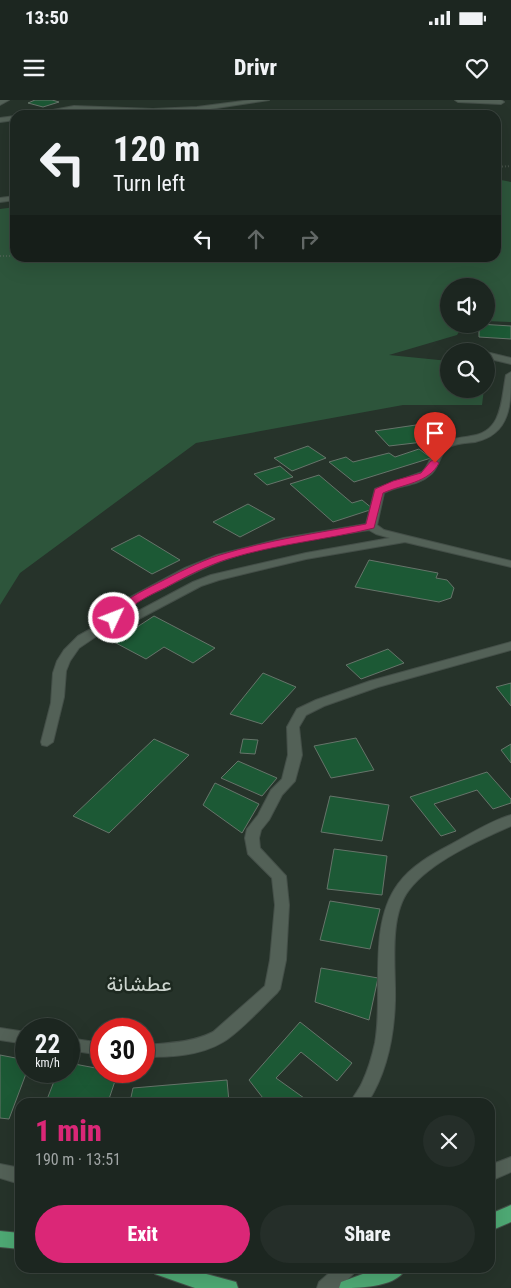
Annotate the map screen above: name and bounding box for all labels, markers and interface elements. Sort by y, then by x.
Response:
text: 13:50 [25,6,69,29]
icon: menu [20,54,48,82]
icon: heart [463,54,491,82]
text: Drivr [234,55,277,80]
text: 120 m [113,129,200,170]
icon: left [30,130,95,195]
text: Turn left [113,171,185,196]
icon: left [189,225,217,253]
icon: ahead [242,225,270,253]
icon: right [295,225,323,253]
map controls [440,278,495,398]
button: sound [440,278,495,333]
button: search [440,343,495,398]
pin [414,412,456,463]
icon: arrive [421,419,449,447]
position arrow [87,591,139,643]
district label: عطشانة [106,972,172,996]
speed limit sign: 30 [90,1018,155,1083]
text: 22 [35,1030,60,1059]
text: km/h [35,1056,60,1070]
text: 1 min [35,1113,102,1148]
button: close [423,1115,475,1167]
text: 190 m · 13:51 [35,1150,121,1169]
button: Exit [35,1205,250,1263]
button: Share [260,1205,475,1263]

